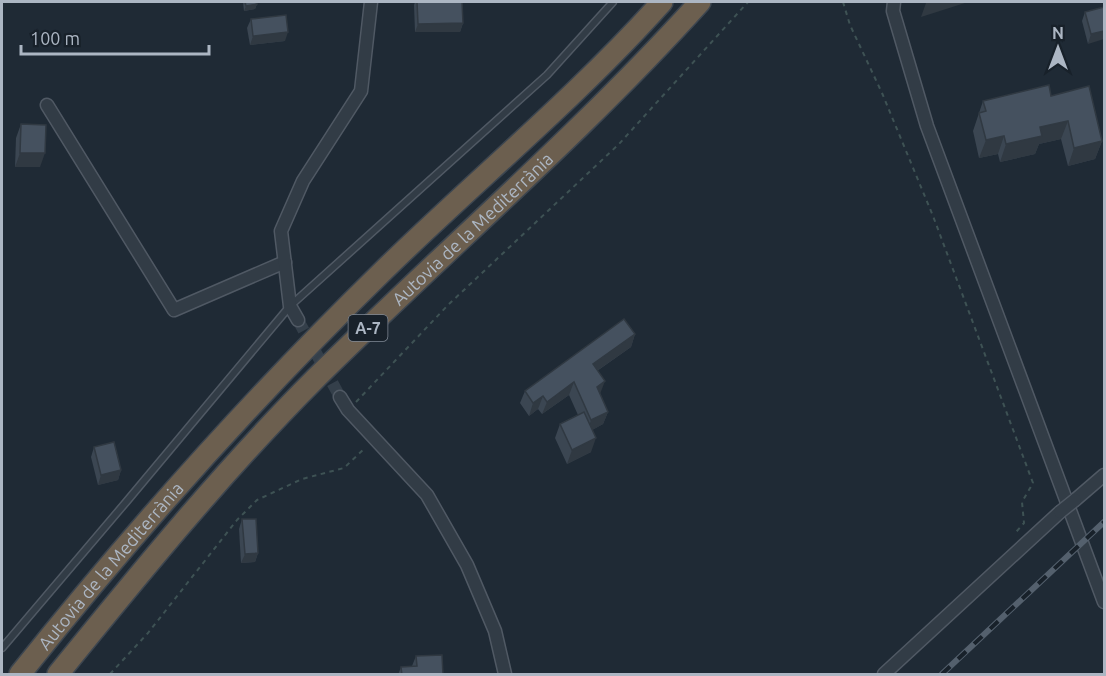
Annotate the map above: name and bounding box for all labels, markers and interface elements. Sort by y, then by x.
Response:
scale bar [21,18,208,56]
north arrow [1028,18,1088,78]
text: N [1052,24,1064,42]
text: 100 m [30,28,80,48]
street label: Autovia de la Mediterrània [388,148,557,309]
road number: A-7 [348,315,388,341]
street label: Autovia de la Mediterrània [34,478,187,653]

